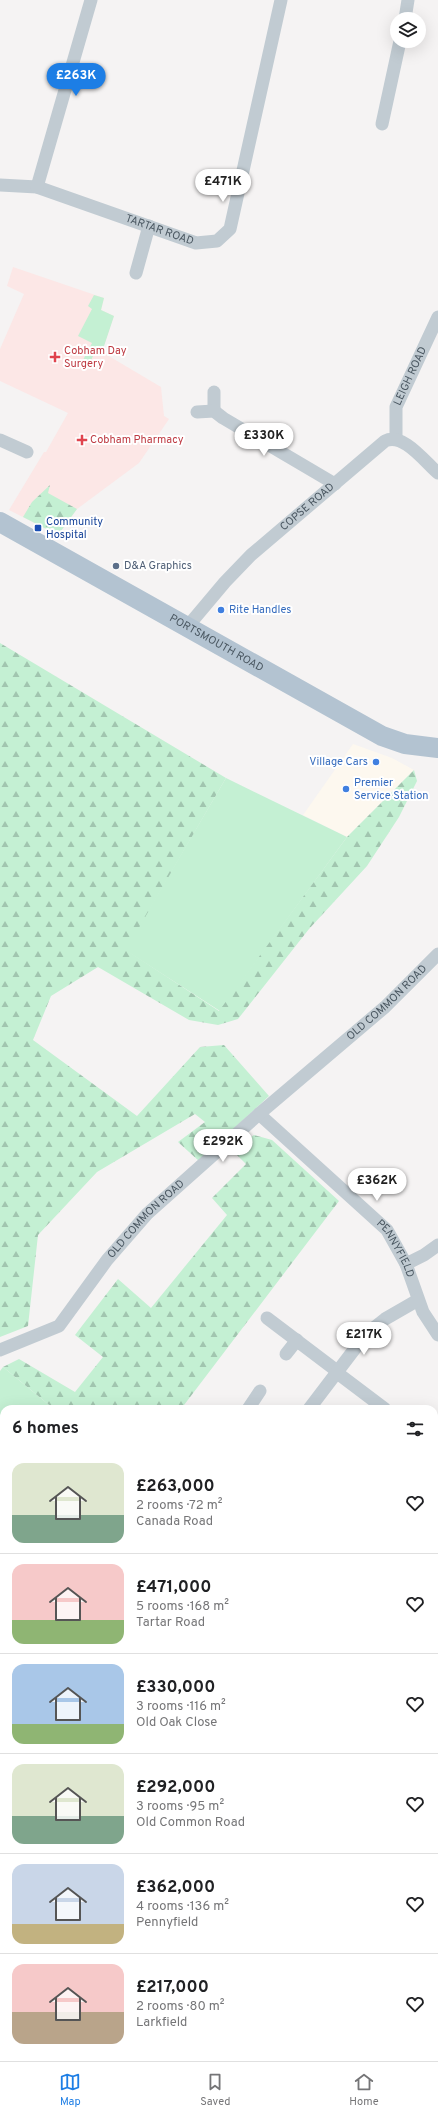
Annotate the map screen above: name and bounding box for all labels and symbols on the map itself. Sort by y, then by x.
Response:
pin: £263K [48,63,104,97]
pin: £471K [195,169,251,203]
street label: TARTAR ROAD [124,212,196,249]
place label: Cobham Day Surgery [64,344,127,371]
street label: LEIGH ROAD [391,345,430,408]
marker: Cobham Day Surgery [49,351,61,363]
pin: £330K [236,423,292,457]
place label: Cobham Pharmacy [90,433,184,447]
marker: Cobham Pharmacy [77,435,87,445]
street label: COPSE ROAD [277,480,337,534]
place label: Community Hospital [46,515,103,542]
marker: Community Hospital [33,523,43,533]
place label: D&A Graphics [124,559,192,573]
marker: D&A Graphics [111,561,121,571]
place label: Rite Handles [229,603,291,617]
marker: Rite Handles [216,605,226,615]
street label: PORTSMOUTH ROAD [167,611,266,675]
place label: Village Cars [309,755,368,769]
marker: Village Cars [371,757,381,767]
place label: Premier Service Station [354,776,428,803]
marker: Premier Service Station [341,784,351,794]
street label: OLD COMMON ROAD [344,962,430,1043]
pin: £292K [195,1129,251,1163]
pin: £362K [349,1168,405,1202]
street label: OLD COMMON ROAD [105,1177,188,1261]
street label: PENNYFIELD [373,1217,417,1279]
pin: £217K [336,1322,392,1356]

